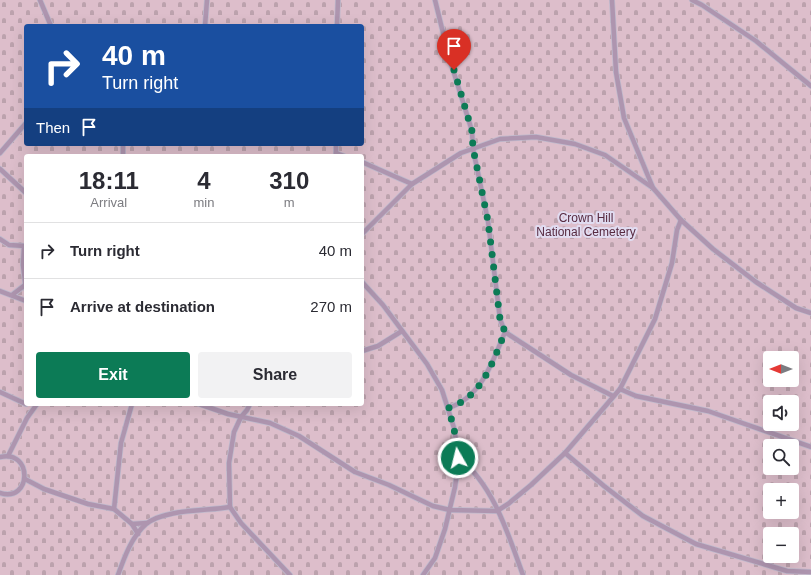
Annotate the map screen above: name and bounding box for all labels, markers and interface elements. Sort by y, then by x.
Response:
pin [437,29,471,70]
icon: arrive [443,35,465,57]
icon: right [36,40,88,92]
text: 40 m [102,40,166,71]
text: Turn right [102,73,178,93]
icon: arrive [78,116,100,138]
text: Then [36,119,70,136]
text: 18:11 [79,167,139,194]
text: 4 [197,167,211,194]
text: 310 [269,167,309,194]
text: Arrival [90,195,127,210]
text: min [194,195,214,210]
text: m [284,195,295,210]
park label: Crown Hill National Cemetery [536,211,636,239]
icon: right [36,240,58,262]
text: Turn right [70,242,140,259]
text: 40 m [319,242,352,259]
icon: arrive [36,296,58,318]
text: Arrive at destination [70,298,215,315]
text: 270 m [310,298,352,315]
north arrow [763,351,799,387]
map controls [763,351,799,563]
button: Exit [36,352,190,398]
button: Share [198,352,352,398]
button: sound [763,395,799,431]
position arrow [437,437,479,479]
button: search [763,439,799,475]
button: + [763,483,799,519]
button: − [763,527,799,563]

